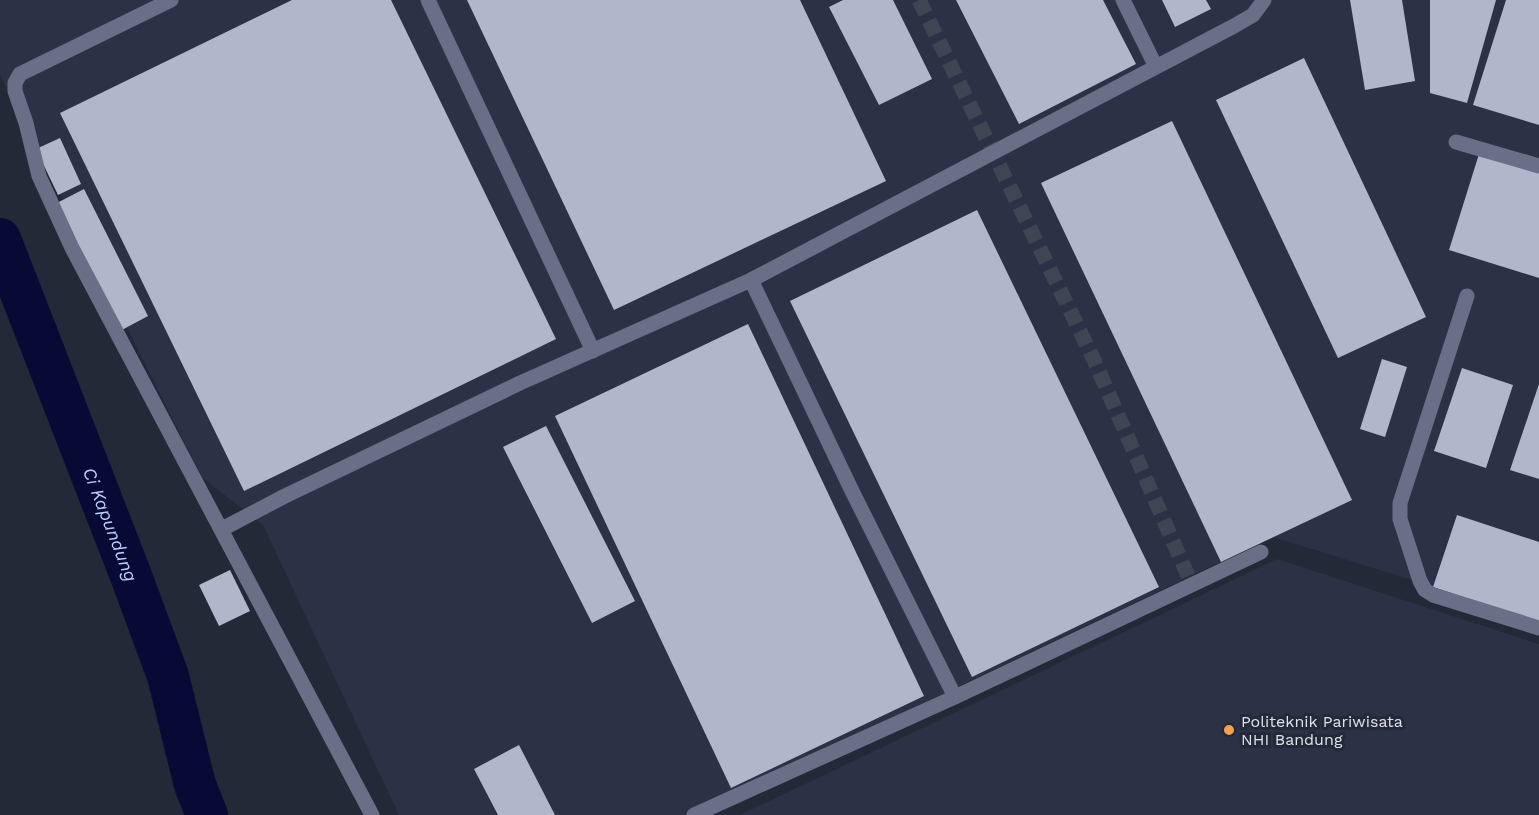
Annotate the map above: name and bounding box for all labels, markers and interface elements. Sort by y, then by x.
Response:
water label: Ci Kapundung [79,464,143,584]
place label: Politeknik Pariwisata NHI Bandung [1241,712,1403,749]
marker: Politeknik Pariwisata NHI Bandung [1222,723,1236,737]

